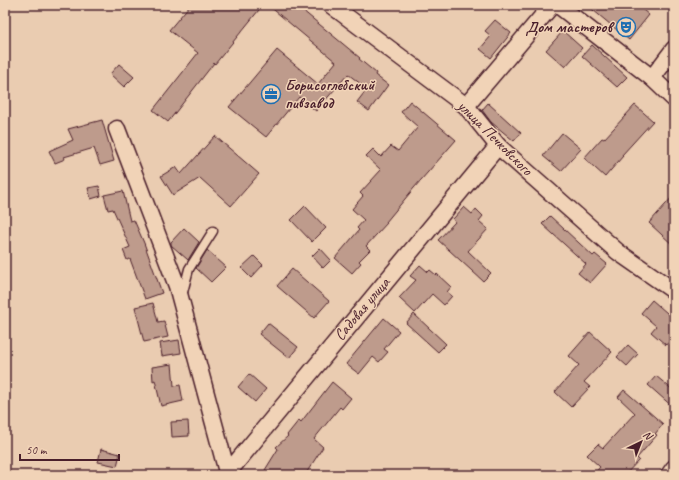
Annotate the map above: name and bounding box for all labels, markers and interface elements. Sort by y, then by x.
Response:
theatre icon: Дом мастеров [615,16,637,38]
place label: Дом мастеров [525,17,615,37]
place label: Борисоглебский пивзавод [285,75,375,113]
office icon: Борисоглебский пивзавод [260,83,282,105]
street label: улица Печковского [452,95,538,181]
street label: Садовая улица [330,272,395,345]
north arrow [621,422,661,462]
text: N [641,427,657,444]
scale bar [20,436,119,462]
text: 50 m [26,442,48,458]

